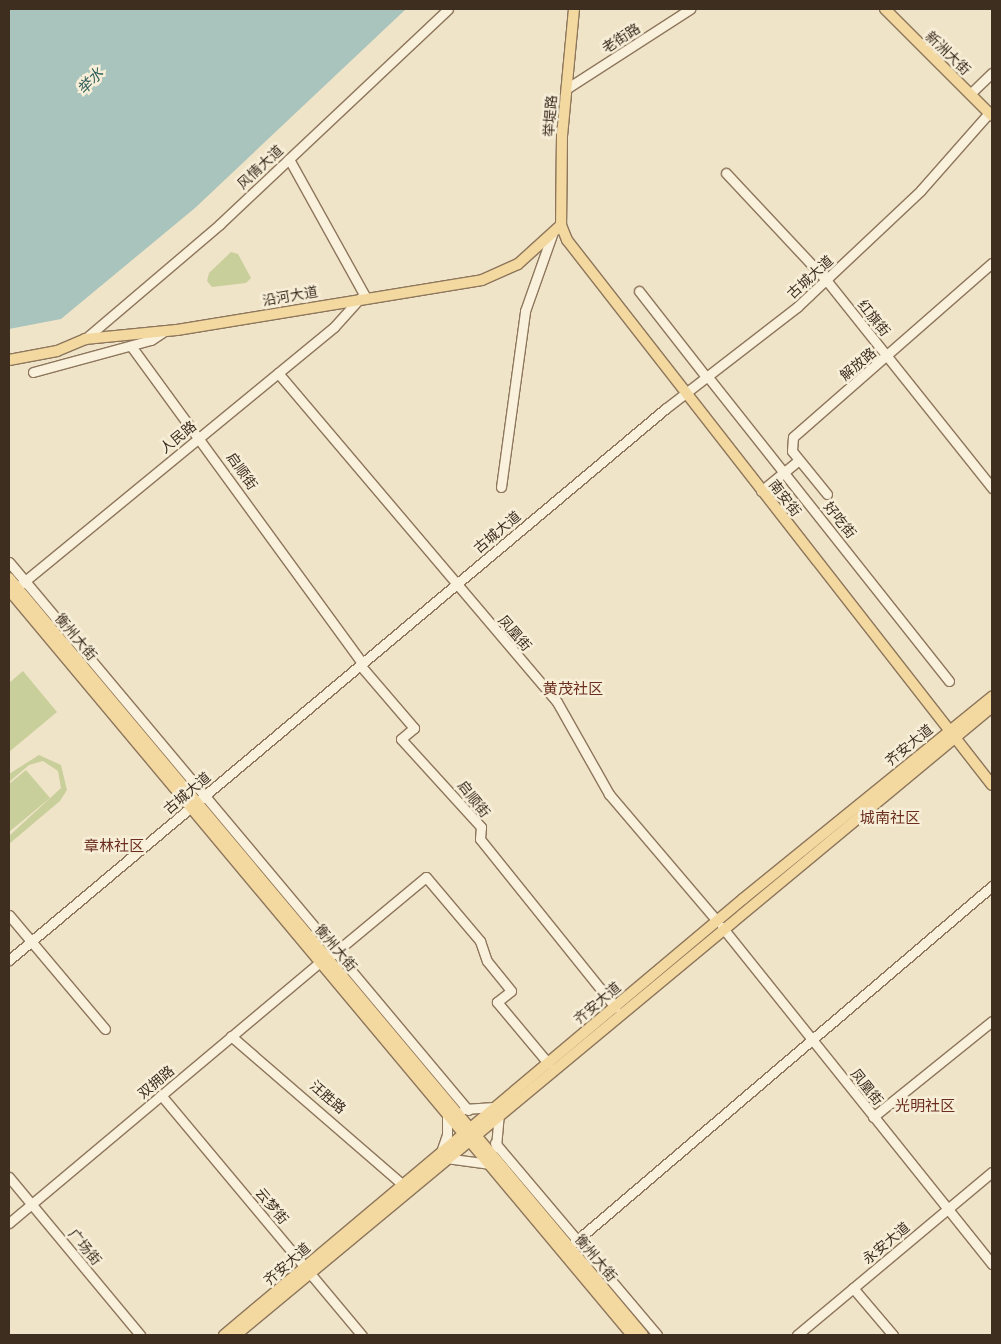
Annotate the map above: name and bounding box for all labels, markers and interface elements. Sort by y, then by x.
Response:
street label: 老街路 [599,20,643,56]
street label: 新洲大街 [922,28,974,78]
water label: 举水 [73,64,107,98]
street label: 举堤路 [540,94,560,138]
street label: 风情大道 [234,142,286,192]
street label: 古城大道 [784,252,836,302]
street label: 沿河大道 [261,283,319,309]
street label: 红旗街 [854,296,894,340]
street label: 解放路 [837,344,879,384]
street label: 人民路 [156,417,200,457]
street label: 启顺街 [223,449,261,493]
street label: 南安街 [765,476,805,520]
street label: 好吃街 [820,498,860,542]
street label: 古城大道 [470,508,524,556]
street label: 衡州大街 [52,610,100,664]
street label: 凤凰街 [495,612,535,654]
district label: 黄茂社区 [543,680,603,698]
street label: 齐安大道 [882,721,936,769]
street label: 古城大道 [160,769,214,817]
street label: 启顺街 [454,777,494,821]
district label: 城南社区 [860,809,920,827]
district label: 章林社区 [84,837,144,855]
street label: 衡州大街 [312,921,360,975]
street label: 齐安大道 [570,979,624,1027]
street label: 双拥路 [135,1062,177,1102]
street label: 凤凰街 [847,1065,887,1109]
street label: 汪胜路 [307,1077,349,1117]
district label: 光明社区 [895,1097,955,1115]
street label: 云梦街 [252,1185,292,1227]
street label: 永安大道 [859,1219,913,1267]
street label: 广场街 [65,1226,105,1268]
street label: 衡州大街 [572,1231,620,1285]
street label: 齐安大道 [260,1239,314,1289]

